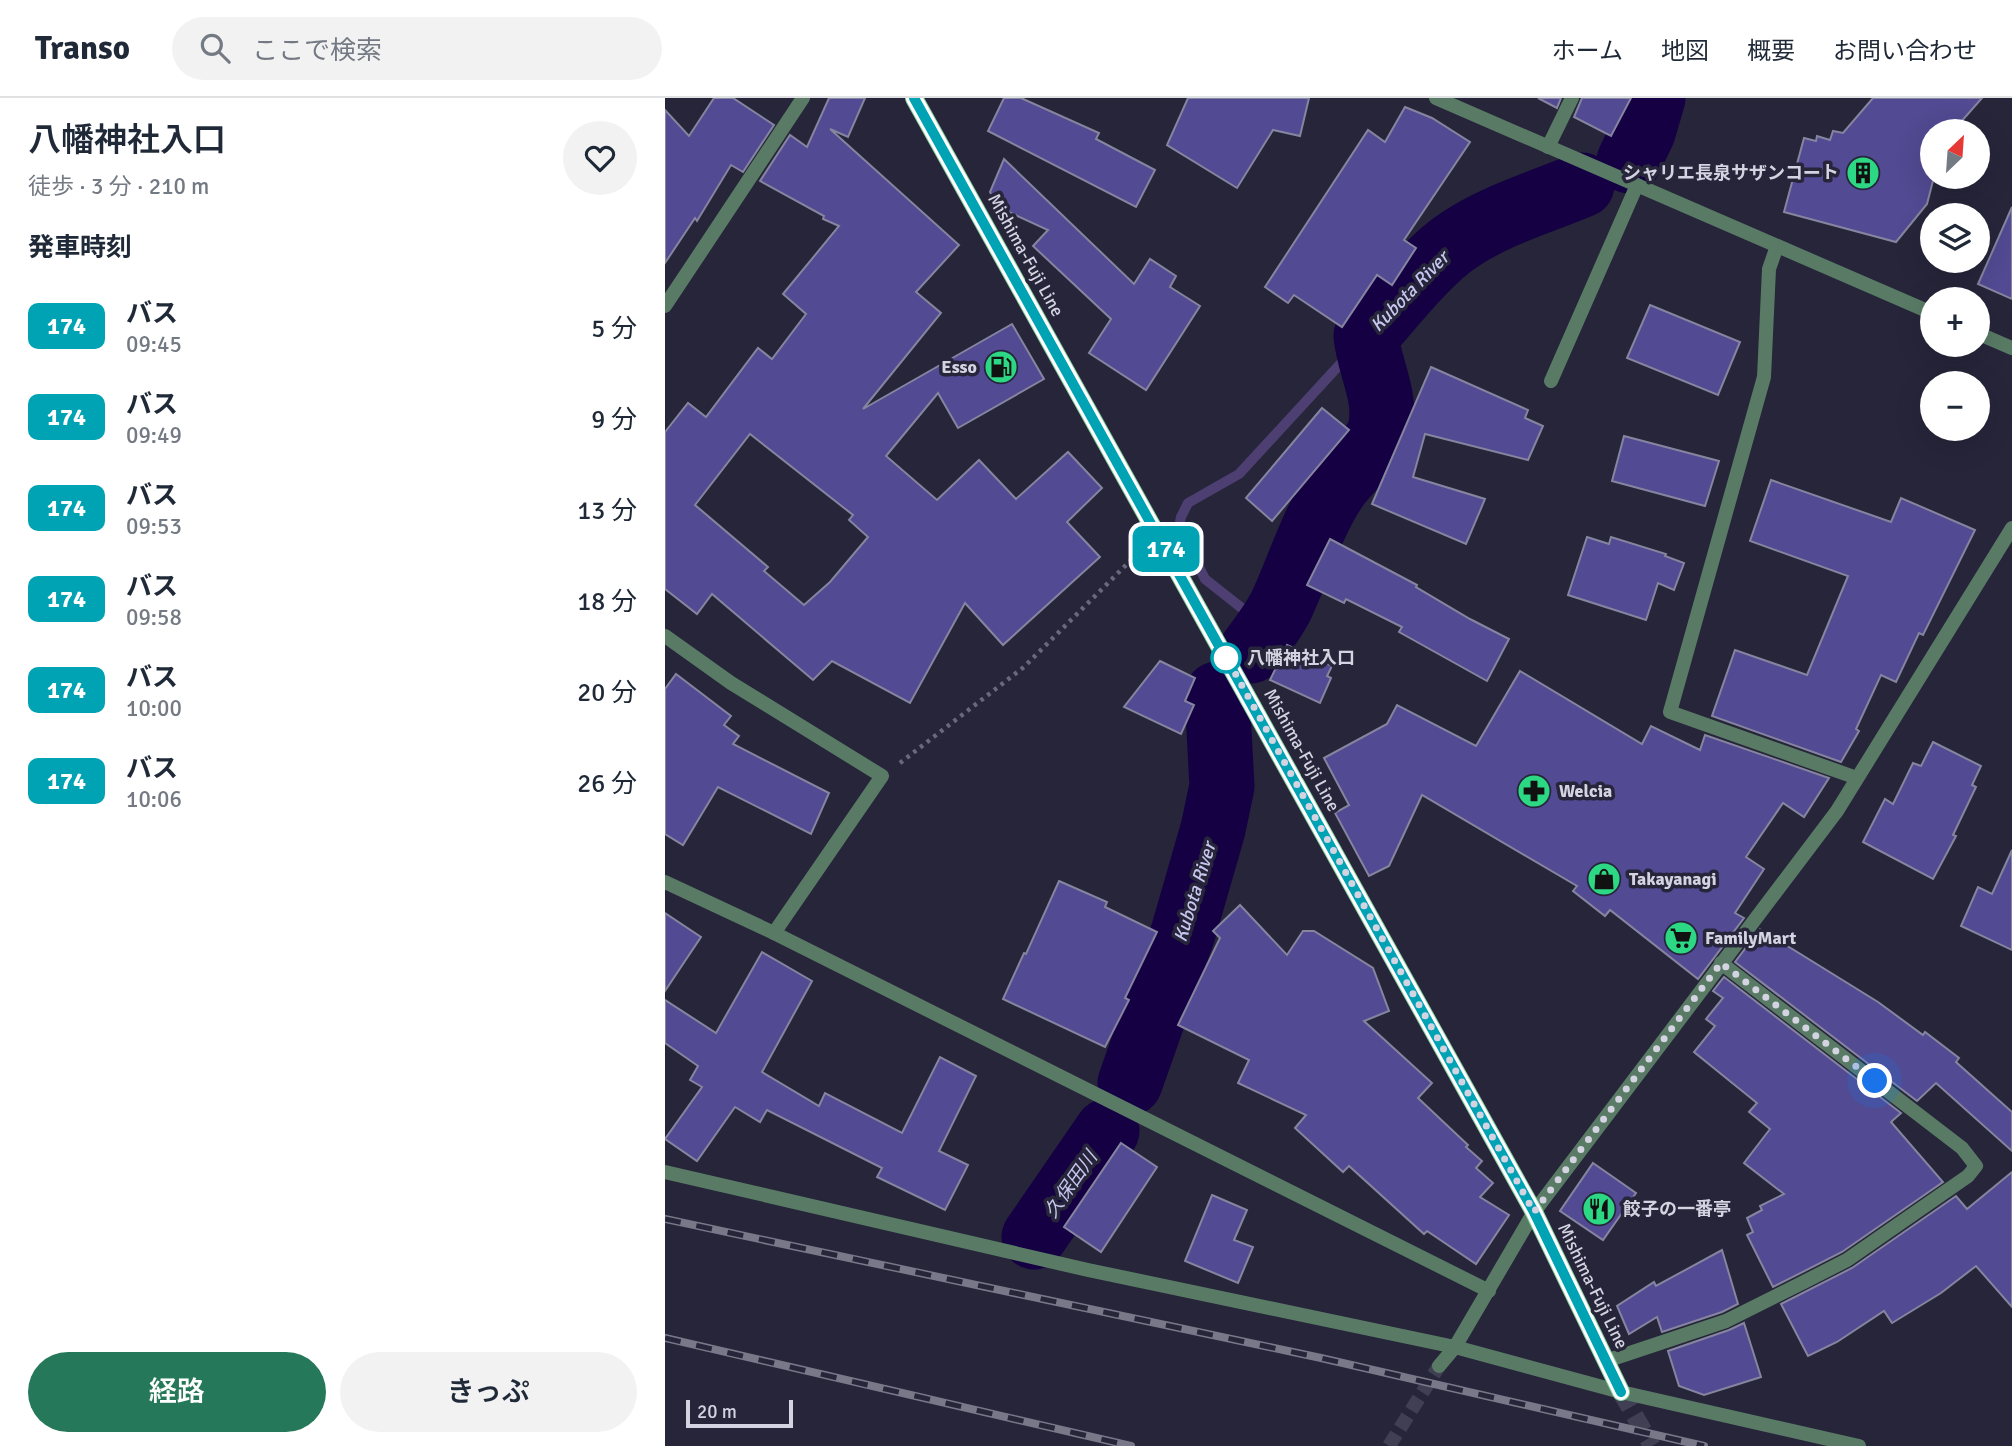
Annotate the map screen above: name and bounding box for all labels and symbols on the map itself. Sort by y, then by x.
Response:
north arrow [1920,119,1990,189]
building icon: シャリエ長泉サザンコート [1844,154,1882,192]
place label: シャリエ長泉サザンコート [1623,162,1839,184]
street label: Mishima-Fuji Line [983,190,1069,320]
water label: Kubota River [1365,244,1456,337]
fuel station icon: Esso [982,348,1020,386]
place label: Esso [941,356,977,378]
line badge: 174 [1126,526,1206,572]
marker: 八幡神社入口 [1211,643,1241,673]
place label: 八幡神社入口 [1247,647,1355,669]
street label: Mishima-Fuji Line [1259,685,1345,815]
pharmacy icon: Welcia [1515,772,1553,810]
place label: Welcia [1559,780,1612,802]
water label: Kubota River [1168,837,1222,945]
shop icon: Takayanagi [1585,860,1623,898]
place label: Takayanagi [1629,868,1717,890]
supermarket icon: FamilyMart [1662,919,1700,957]
place label: FamilyMart [1705,927,1797,949]
your location [1857,1063,1892,1098]
water label: 久保田川 [1039,1145,1104,1223]
restaurant icon: 餃子の一番亭 [1580,1190,1618,1228]
place label: 餃子の一番亭 [1622,1198,1731,1220]
street label: Mishima-Fuji Line [1553,1220,1633,1352]
scale bar [686,1397,793,1429]

